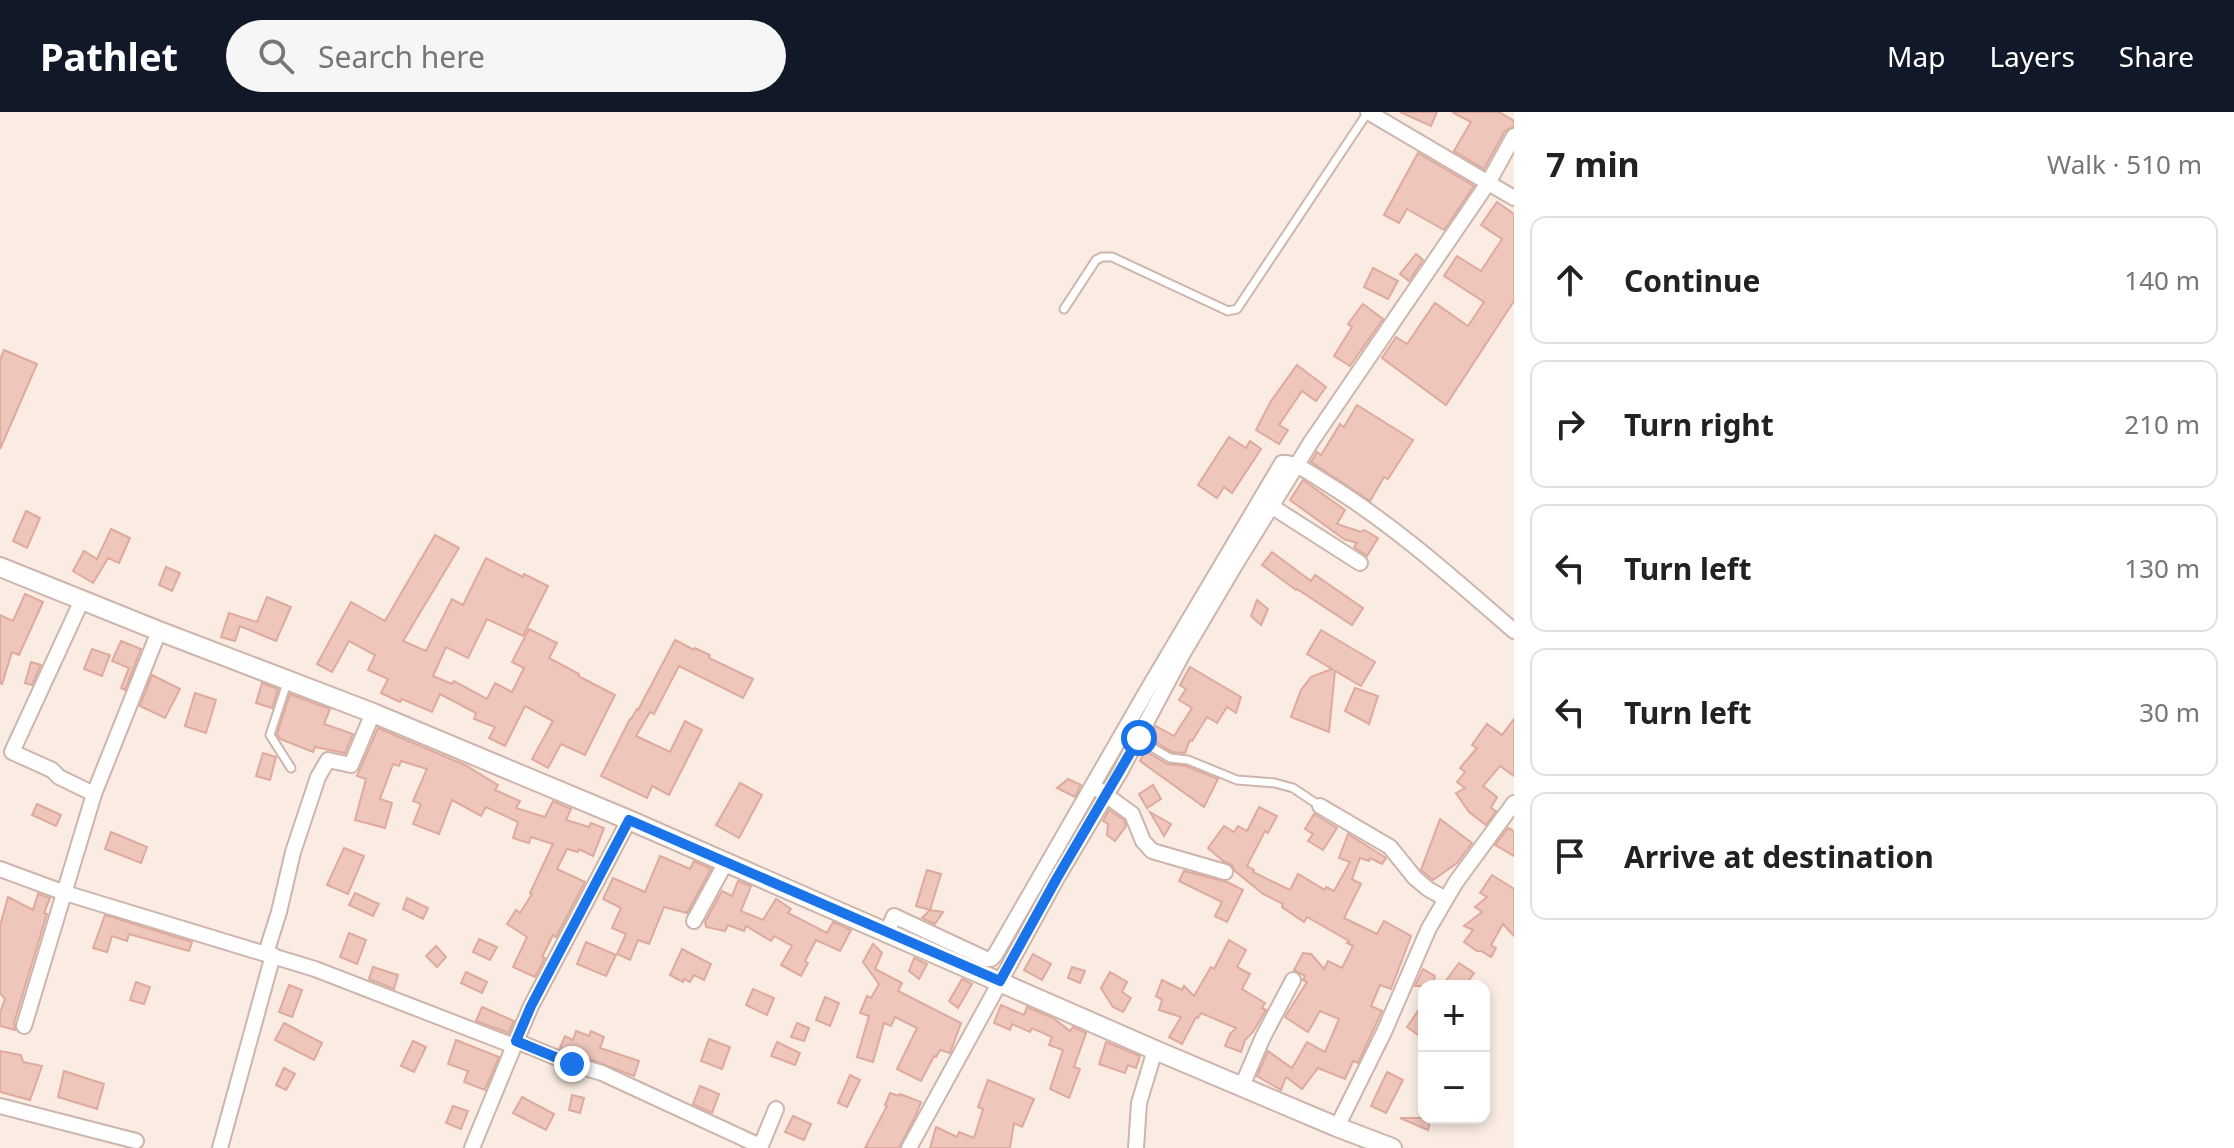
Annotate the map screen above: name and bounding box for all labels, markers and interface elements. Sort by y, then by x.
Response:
search box [226,20,786,92]
text: Pathlet [40,30,178,82]
icon: search [254,34,298,78]
text: Search here [318,36,485,77]
text: Map [1887,37,1945,75]
text: Layers [1989,37,2075,75]
text: Share [2119,37,2194,75]
text: 7 min [1546,141,1640,187]
text: Walk · 510 m [2047,146,2202,182]
icon: ahead [1548,258,1592,302]
text: Continue [1624,260,1760,301]
text: 140 m [2124,262,2200,298]
icon: right [1548,402,1592,446]
text: Turn right [1624,404,1774,445]
text: 210 m [2124,406,2200,442]
icon: left [1548,546,1592,590]
text: Turn left [1624,548,1752,589]
text: 130 m [2124,550,2200,586]
icon: left [1548,690,1592,734]
text: Turn left [1624,692,1752,733]
text: 30 m [2139,694,2200,730]
route start [1121,720,1157,756]
icon: arrive [1548,834,1592,878]
text: Arrive at destination [1624,836,1934,877]
map controls [1418,980,1490,1124]
button: + [1418,980,1490,1052]
route end [554,1046,590,1082]
button: − [1418,1052,1490,1124]

